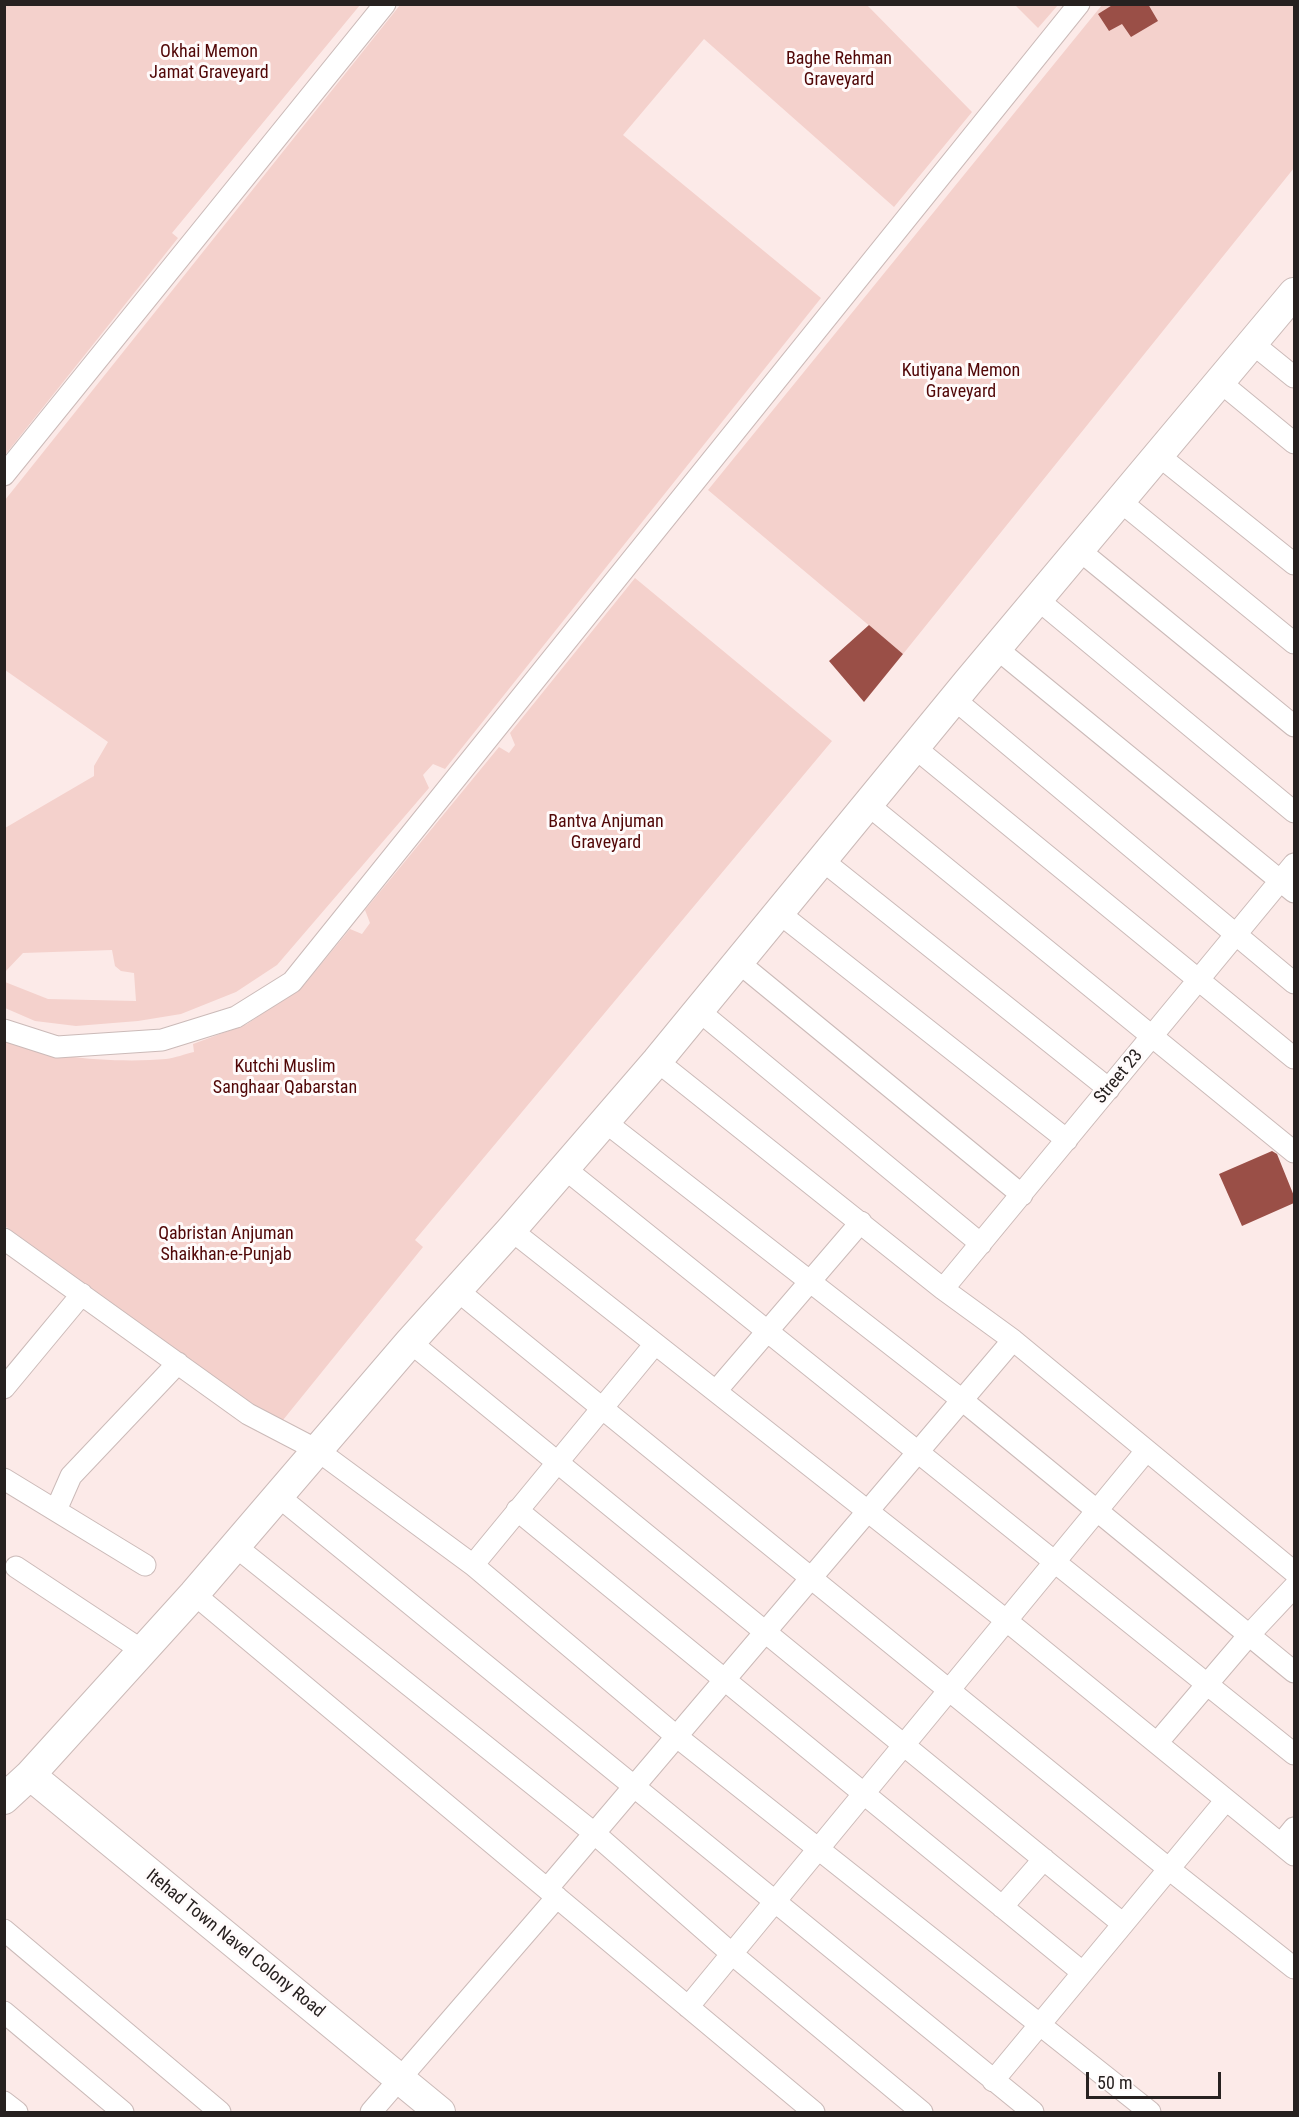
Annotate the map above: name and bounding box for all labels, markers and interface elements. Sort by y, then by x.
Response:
park label: Okhai Memon Jamat Graveyard [149,41,269,84]
park label: Baghe Rehman Graveyard [786,48,892,90]
park label: Kutiyana Memon Graveyard [902,360,1020,403]
park label: Bantva Anjuman Graveyard [548,811,664,854]
street label: Street 23 [1090,1046,1148,1108]
park label: Kutchi Muslim Sanghaar Qabarstan [213,1056,357,1098]
park label: Qabristan Anjuman Shaikhan-e-Punjab [158,1223,294,1266]
street label: Itehad Town Navel Colony Road [141,1865,329,2023]
scale bar [1089,2060,1224,2098]
text: 50 m [1097,2072,1132,2093]

